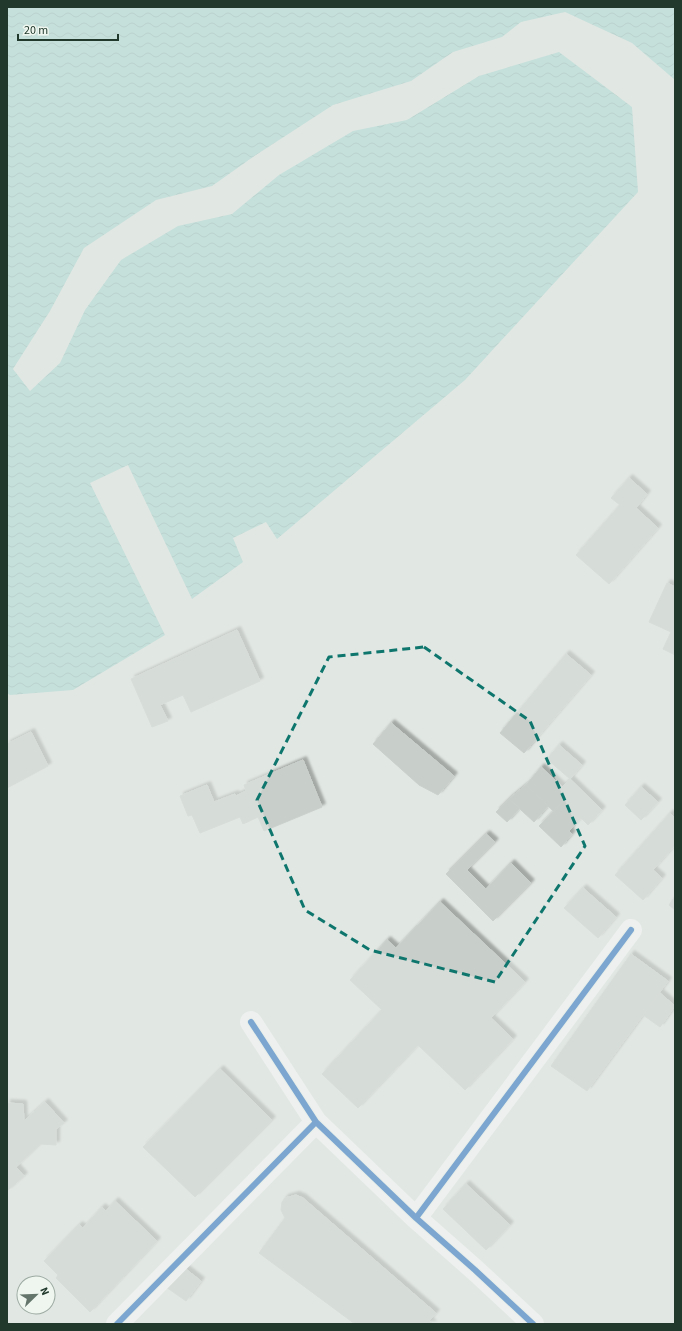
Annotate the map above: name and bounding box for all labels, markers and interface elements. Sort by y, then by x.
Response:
scale bar [18,16,118,42]
text: 20 m [24,22,48,39]
north arrow [16,1275,56,1315]
text: N [36,1285,53,1298]

